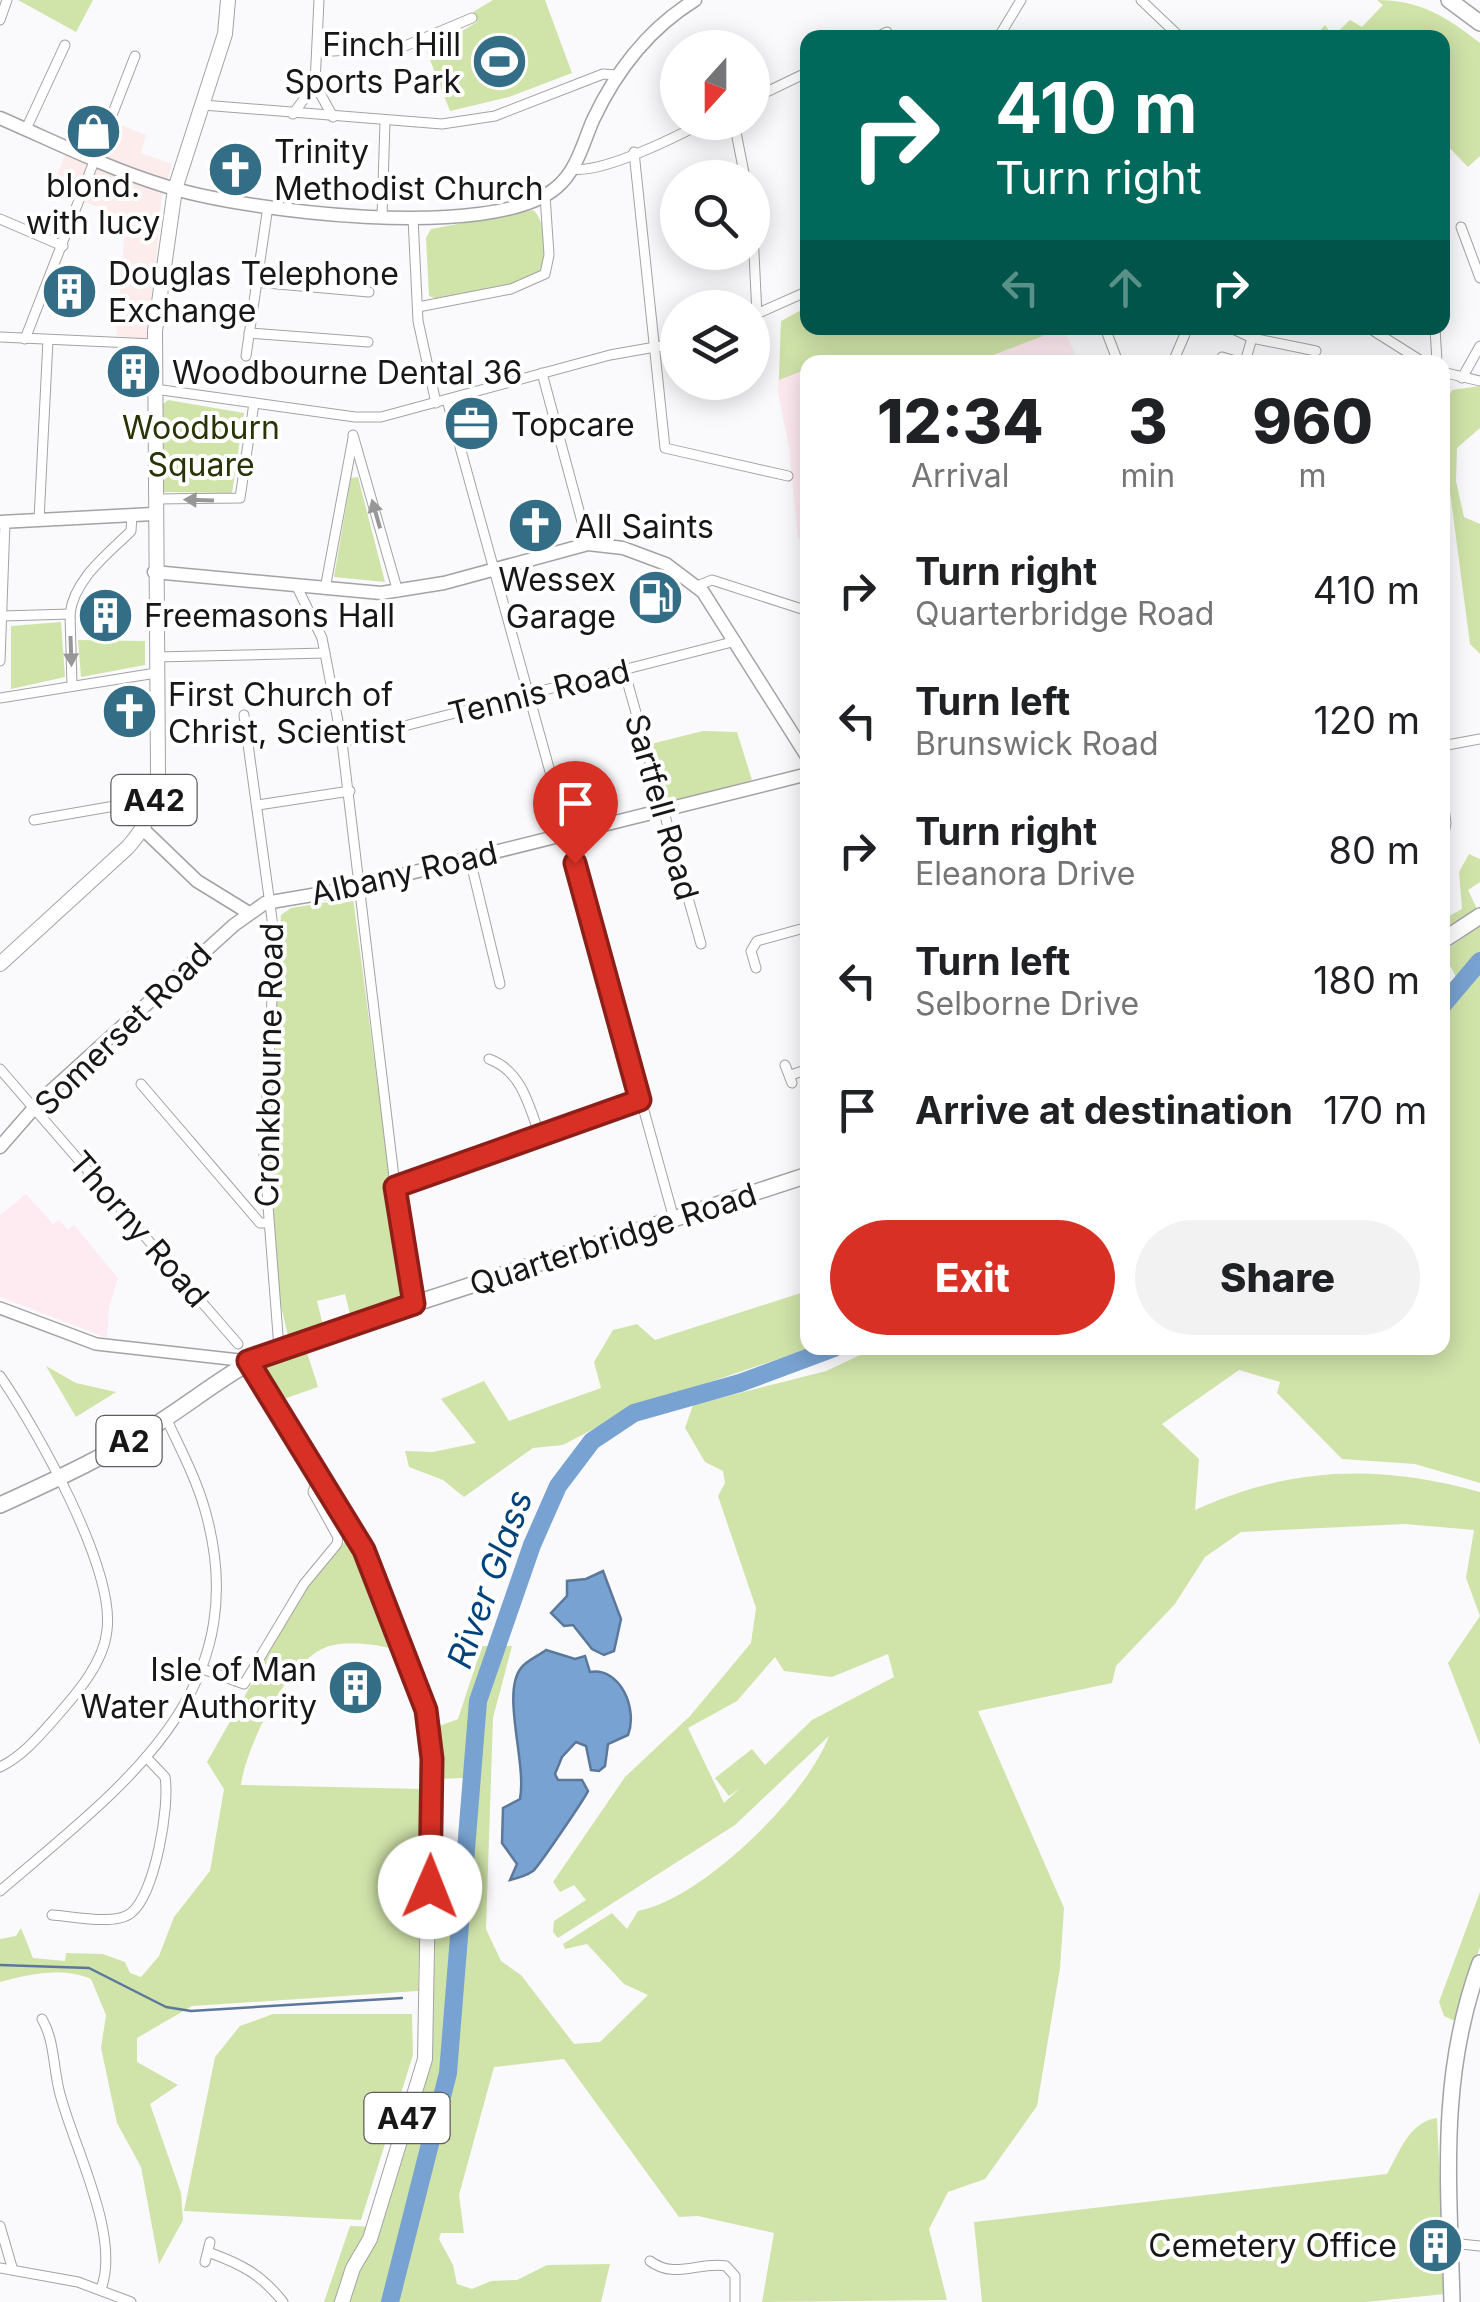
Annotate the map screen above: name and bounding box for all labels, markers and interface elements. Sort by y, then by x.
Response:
place label: Finch Hill Sports Park [285,25,461,101]
north arrow [660,30,770,140]
map controls [660,30,770,400]
sports icon: Finch Hill Sports Park [470,32,530,92]
text: 410 m [995,65,1198,150]
icon: right [830,70,960,200]
shop icon: blond. with lucy [63,101,123,161]
place label: Trinity Methodist Church [274,132,544,208]
church icon: Trinity Methodist Church [205,139,265,199]
text: Turn right [995,150,1202,205]
button: search [660,160,770,270]
place label: blond. with lucy [26,166,160,242]
place label: Douglas Telephone Exchange [108,254,399,330]
icon: left [993,260,1048,315]
icon: ahead [1098,260,1153,315]
icon: right [1203,260,1258,315]
building icon: Douglas Telephone Exchange [39,261,99,321]
button: layers [660,290,770,400]
building icon: Woodbourne Dental 36 [103,342,163,402]
place label: Woodbourne Dental 36 [172,353,522,392]
text: 12:34 [877,385,1044,457]
text: 3 [1128,385,1168,457]
text: 960 [1252,385,1373,457]
office icon: Topcare [442,394,502,454]
place label: Topcare [511,405,635,444]
park label: Woodburn Square [122,408,280,484]
text: Arrival [911,456,1009,495]
text: min [1121,456,1175,495]
text: m [1299,456,1327,495]
one-way arrow [182,492,214,508]
church icon: All Saints [506,496,566,556]
one-way arrow [367,498,383,529]
place label: All Saints [575,507,714,546]
text: Turn right [915,548,1097,594]
place label: Wessex Garage [498,560,616,636]
icon: right [830,563,885,618]
fuel station icon: Wessex Garage [625,567,685,627]
text: 410 m [1313,567,1420,613]
building icon: Freemasons Hall [75,585,135,645]
text: Quarterbridge Road [915,594,1214,633]
place label: Freemasons Hall [144,596,395,635]
one-way arrow [64,636,80,668]
street label: Tennis Road [444,651,634,733]
place label: First Church of Christ, Scientist [168,675,406,751]
text: Turn left [915,678,1070,724]
church icon: First Church of Christ, Scientist [99,682,159,742]
icon: left [830,693,885,748]
text: 120 m [1313,697,1420,743]
street label: Sartfell Road [617,709,707,905]
text: Brunswick Road [915,724,1159,763]
pin [533,761,618,864]
road number: A42 [112,775,196,825]
icon: arrive [548,776,603,831]
text: Turn right [915,808,1097,854]
icon: right [830,823,885,878]
text: 80 m [1329,827,1420,873]
street label: Albany Road [307,833,501,913]
text: Eleanora Drive [915,854,1135,893]
street label: Cronkbourne Road [247,922,291,1208]
street label: Somerset Road [26,935,220,1123]
text: Turn left [915,938,1070,984]
icon: left [830,953,885,1008]
text: 180 m [1313,957,1420,1003]
text: Selborne Drive [915,984,1139,1023]
icon: arrive [830,1083,885,1138]
text: Arrive at destination [915,1087,1293,1133]
text: 170 m [1323,1087,1427,1133]
street label: Thorny Road [61,1143,217,1315]
street label: Quarterbridge Road [465,1174,761,1304]
button: Exit [830,1220,1115,1335]
button: Share [1135,1220,1420,1335]
road number: A2 [96,1416,162,1466]
water label: River Glass [437,1484,541,1674]
place label: Isle of Man Water Authority [80,1650,317,1726]
building icon: Isle of Man Water Authority [326,1657,386,1717]
position arrow [378,1835,482,1939]
road number: A47 [364,2093,450,2143]
building icon: Cemetery Office [1406,2215,1466,2275]
place label: Cemetery Office [1148,2226,1397,2265]

